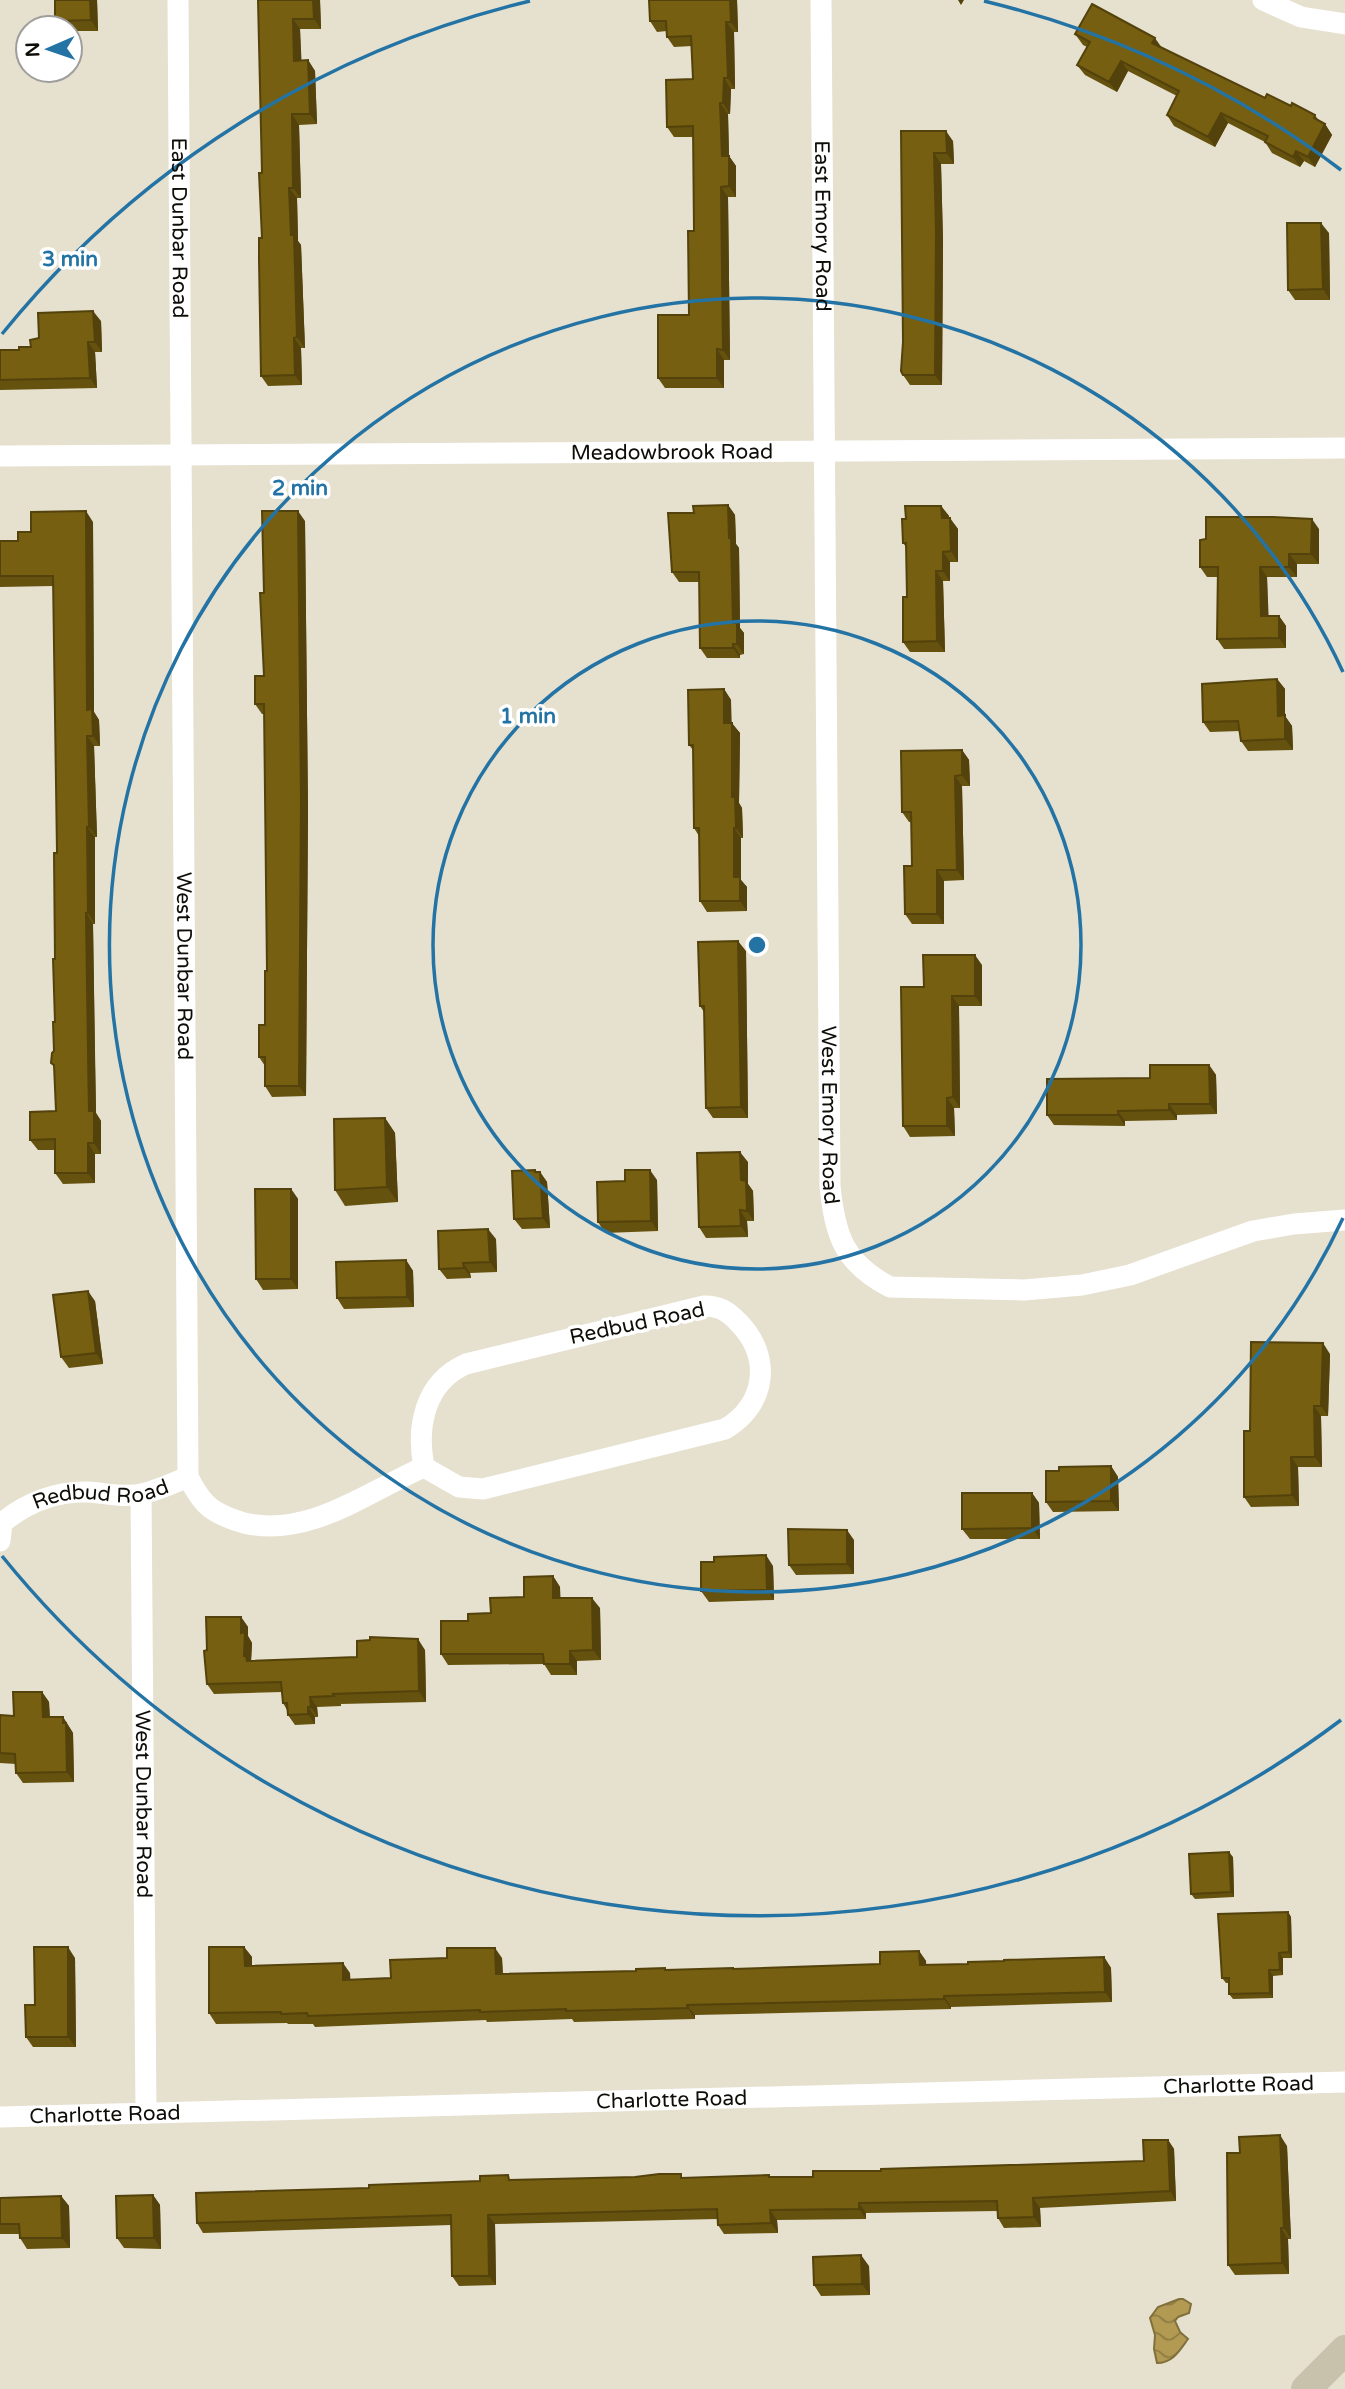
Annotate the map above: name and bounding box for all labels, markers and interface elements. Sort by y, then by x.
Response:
north arrow [14,14,84,84]
text: N [22,42,44,58]
street label: East Dunbar Road [166,137,192,319]
street label: East Emory Road [809,140,835,312]
text: 3 min [42,247,98,272]
street label: Meadowbrook Road [571,439,773,466]
text: 2 min [272,476,328,501]
text: 1 min [500,704,556,729]
street label: West Dunbar Road [171,872,197,1060]
centre of rings [745,933,769,957]
street label: West Emory Road [816,1026,844,1206]
street label: Redbud Road [567,1297,707,1350]
street label: Redbud Road [29,1474,172,1515]
street label: West Dunbar Road [130,1710,156,1898]
street label: Charlotte Road [1163,2071,1315,2100]
street label: Charlotte Road [596,2086,748,2114]
street label: Charlotte Road [29,2100,181,2129]

